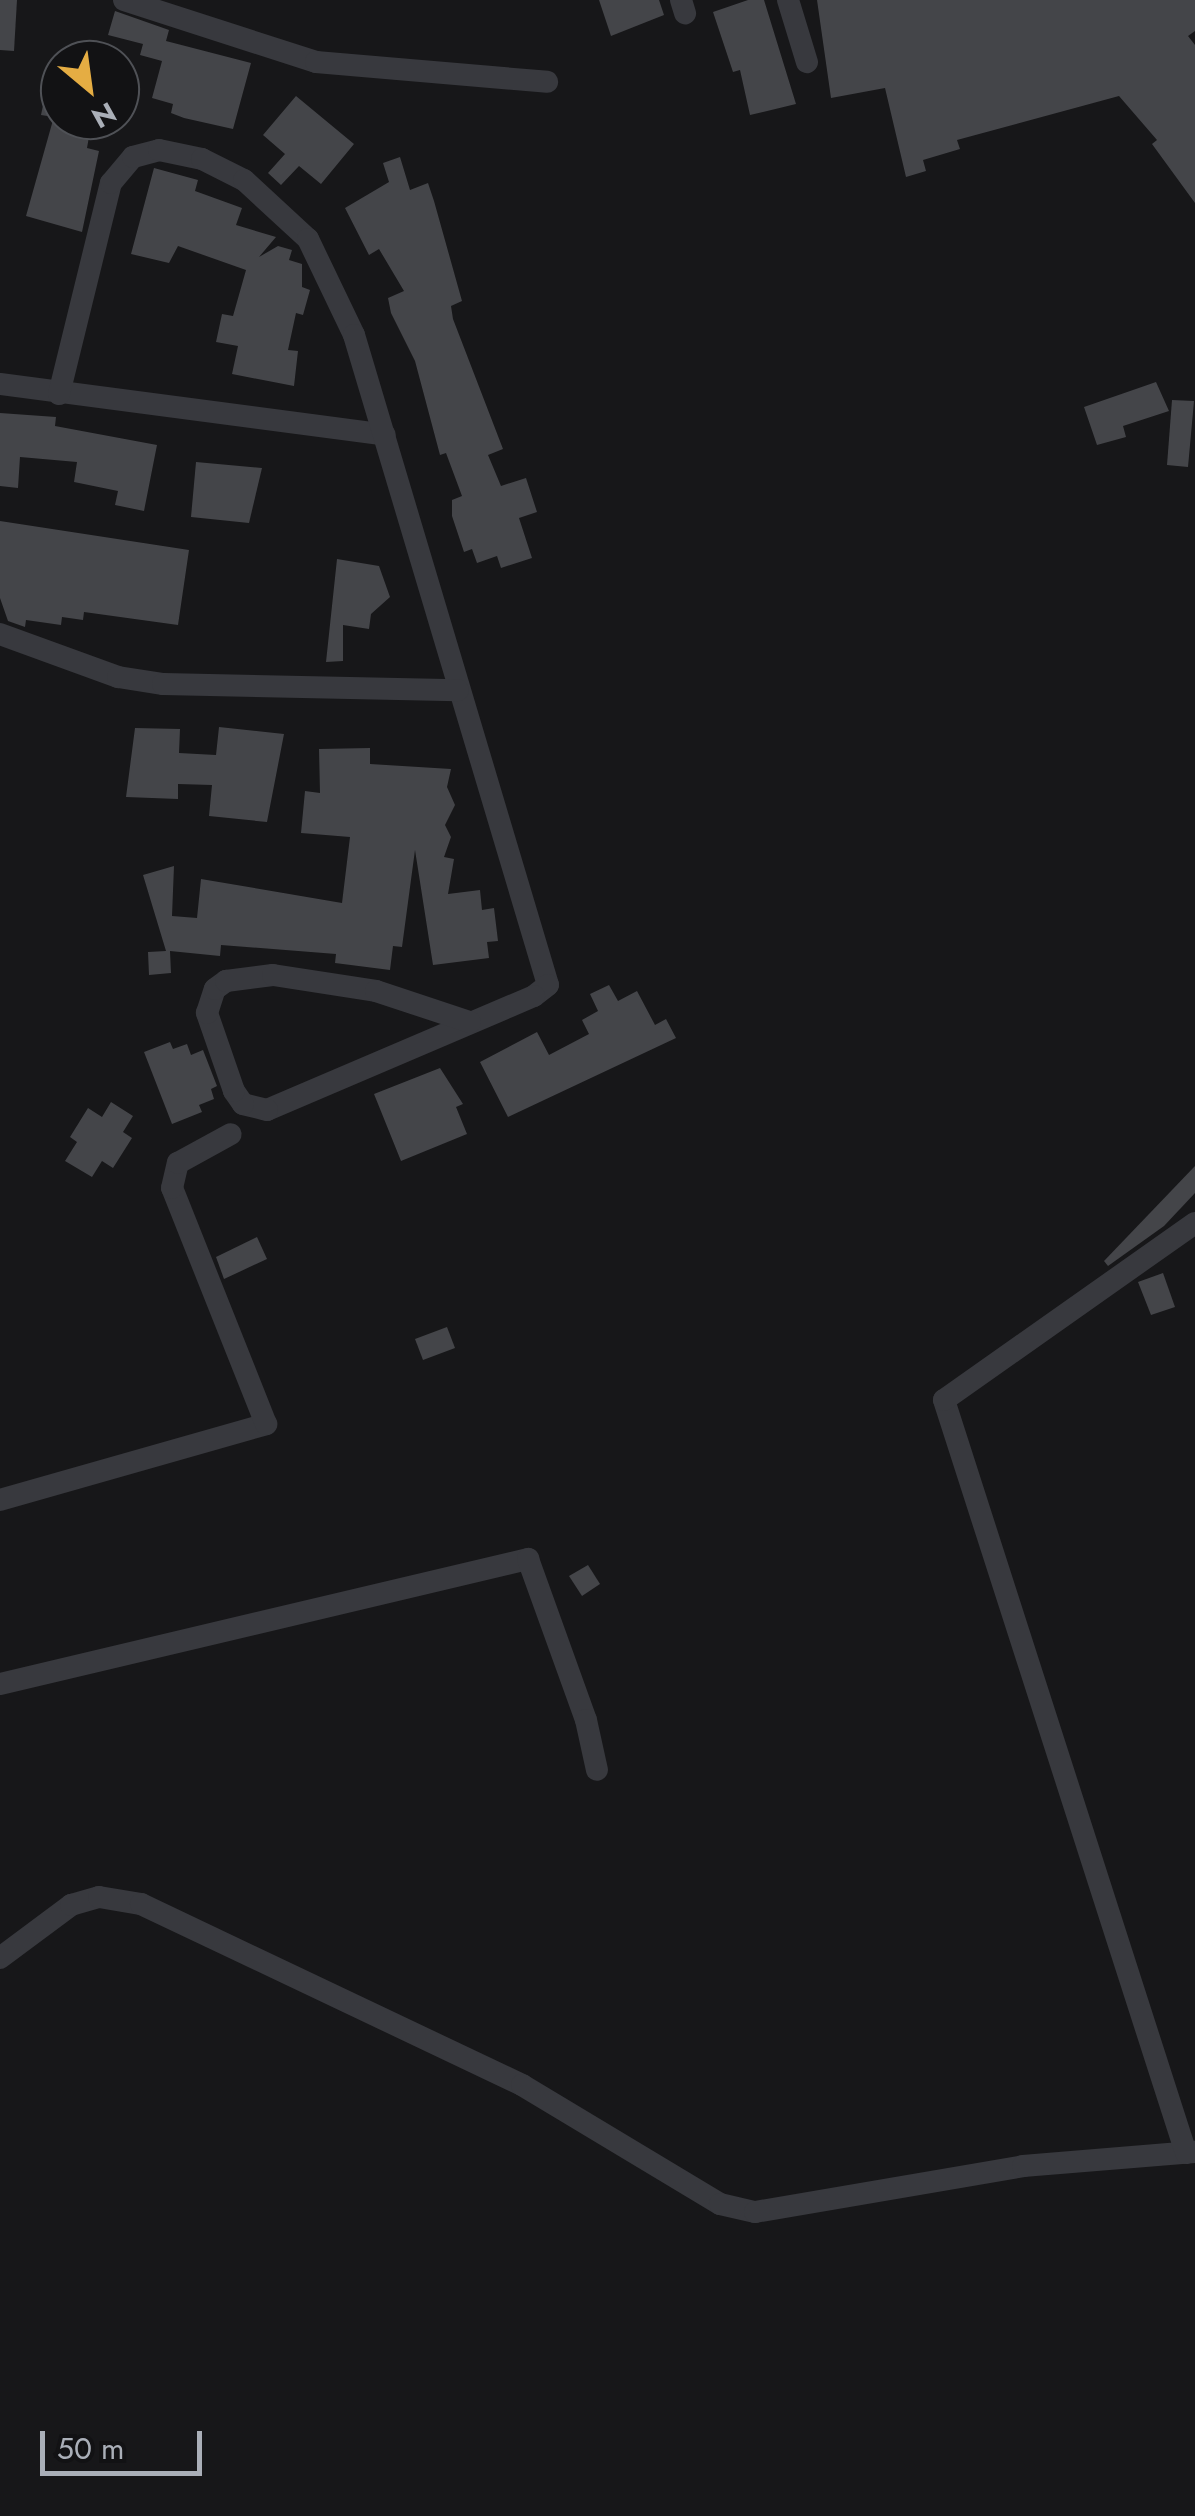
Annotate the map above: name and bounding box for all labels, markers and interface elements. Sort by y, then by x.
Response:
north arrow [40,40,140,140]
text: N [84,92,123,138]
scale bar [45,2411,208,2473]
text: 50 m [57,2427,124,2470]

